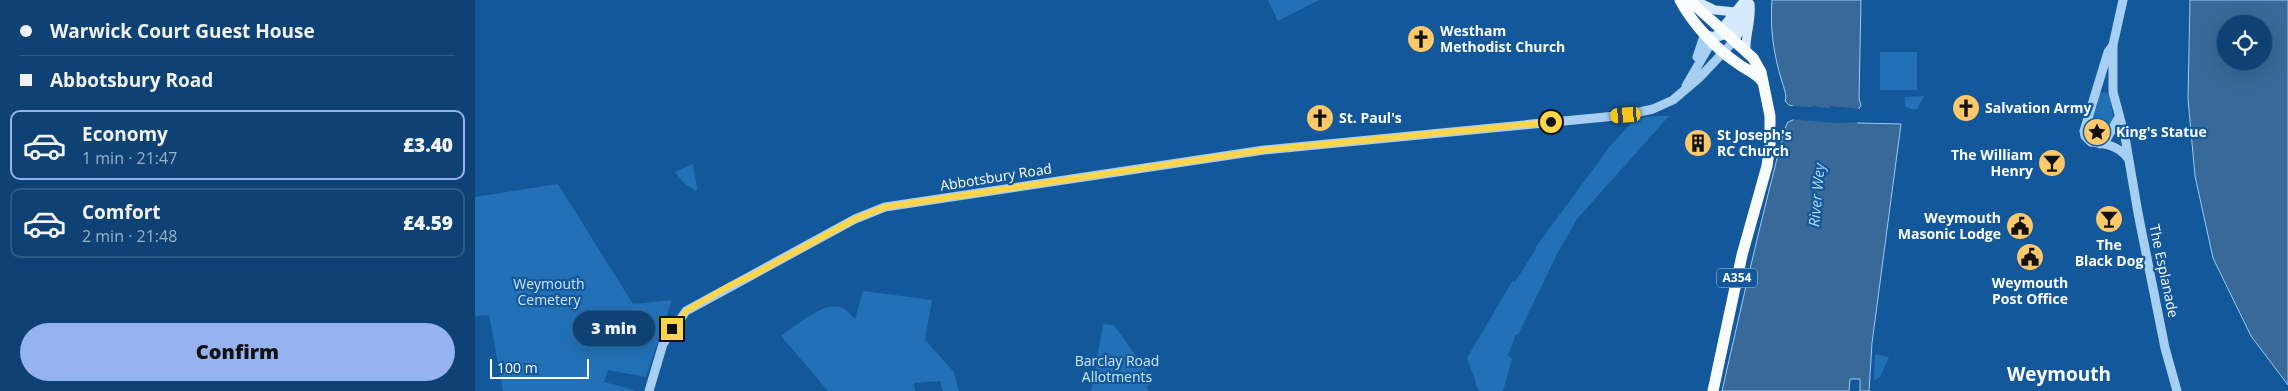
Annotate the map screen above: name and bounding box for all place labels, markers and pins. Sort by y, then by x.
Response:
place label: Westham Methodist Church [1440,21,1565,56]
church icon: Westham Methodist Church [1406,24,1436,54]
church icon: Salvation Army [1951,93,1981,123]
place label: Salvation Army [1985,98,2091,117]
church icon: St. Paul's [1305,103,1335,133]
place label: St. Paul's [1339,108,1402,127]
place icon: King's Statue [2082,117,2112,147]
place label: King's Statue [2116,122,2207,141]
place label: St Joseph's RC Church [1717,125,1792,160]
building icon: St Joseph's RC Church [1683,128,1713,158]
place label: The William Henry [1951,145,2033,180]
bar icon: The William Henry [2037,148,2067,178]
bar icon: The Black Dog [2094,204,2124,234]
place label: Weymouth Masonic Lodge [1898,208,2001,243]
public building icon: Weymouth Masonic Lodge [2005,211,2035,241]
place label: The Black Dog [2075,235,2143,270]
public building icon: Weymouth Post Office [2015,242,2045,272]
place label: Weymouth Post Office [1992,273,2068,308]

